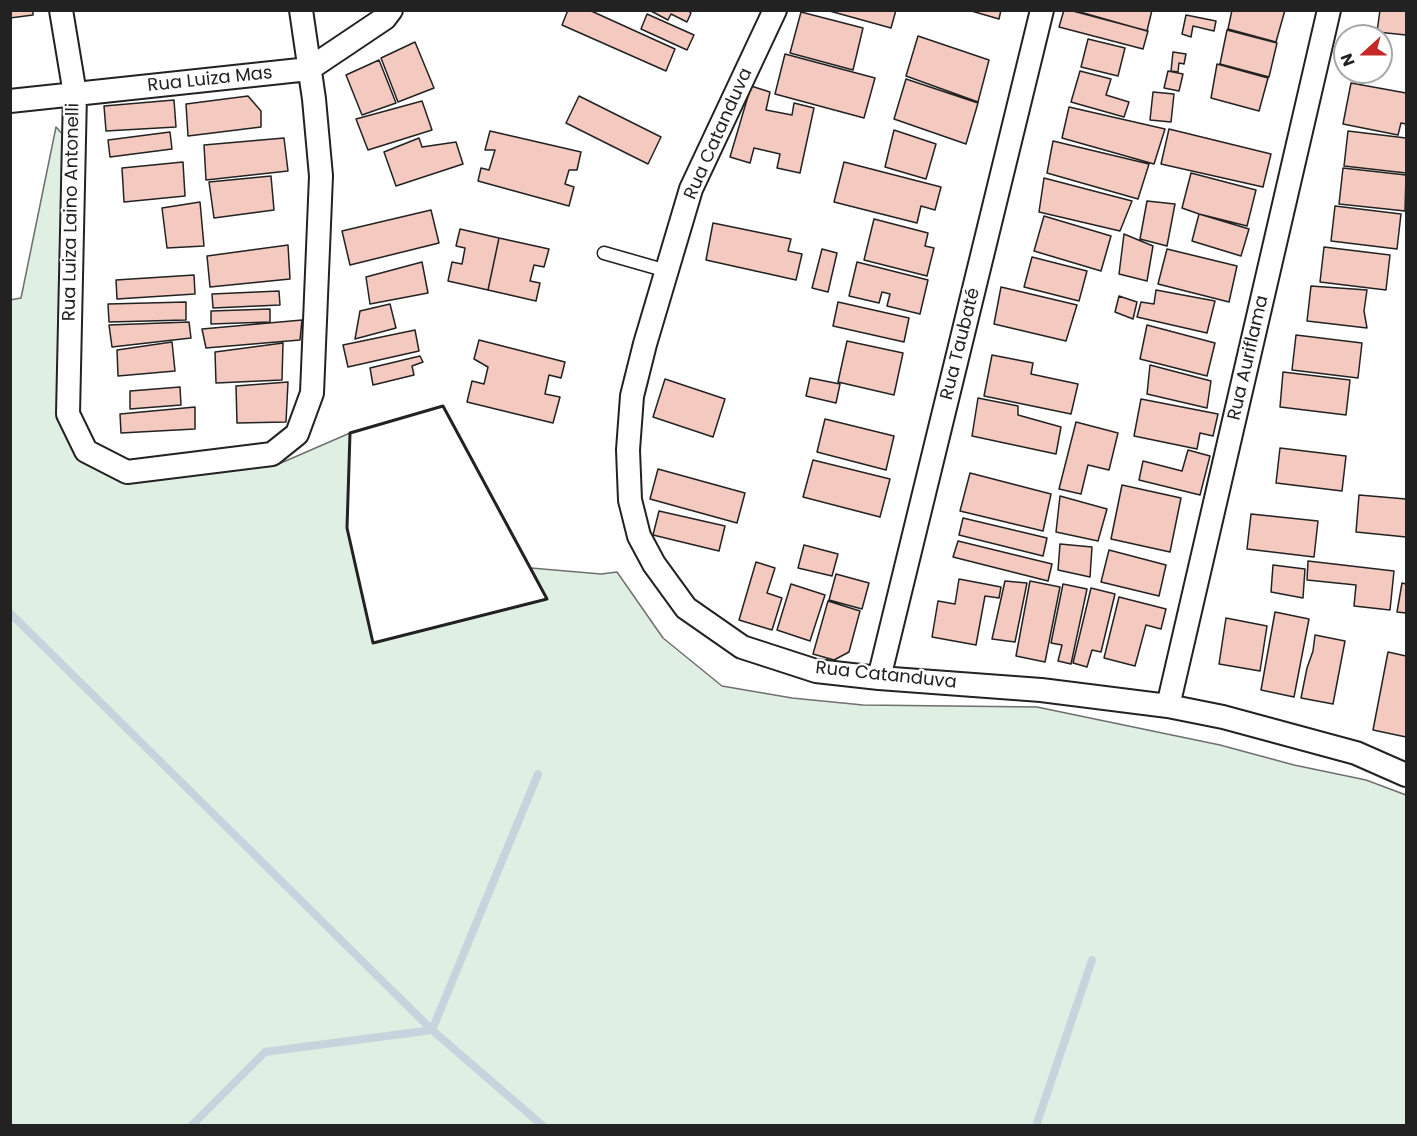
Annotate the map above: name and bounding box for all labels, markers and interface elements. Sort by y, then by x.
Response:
north arrow [1333,24,1393,84]
text: N [1335,50,1360,70]
street label: Rua Luiza Mas [147,63,273,97]
street label: Rua Catanduva [680,65,758,203]
street label: Rua Luiza Laino Antonelli [59,103,85,321]
street label: Rua Taubaté [937,286,985,402]
street label: Rua Auriflama [1224,293,1274,423]
street label: Rua Catanduva [814,658,958,694]

